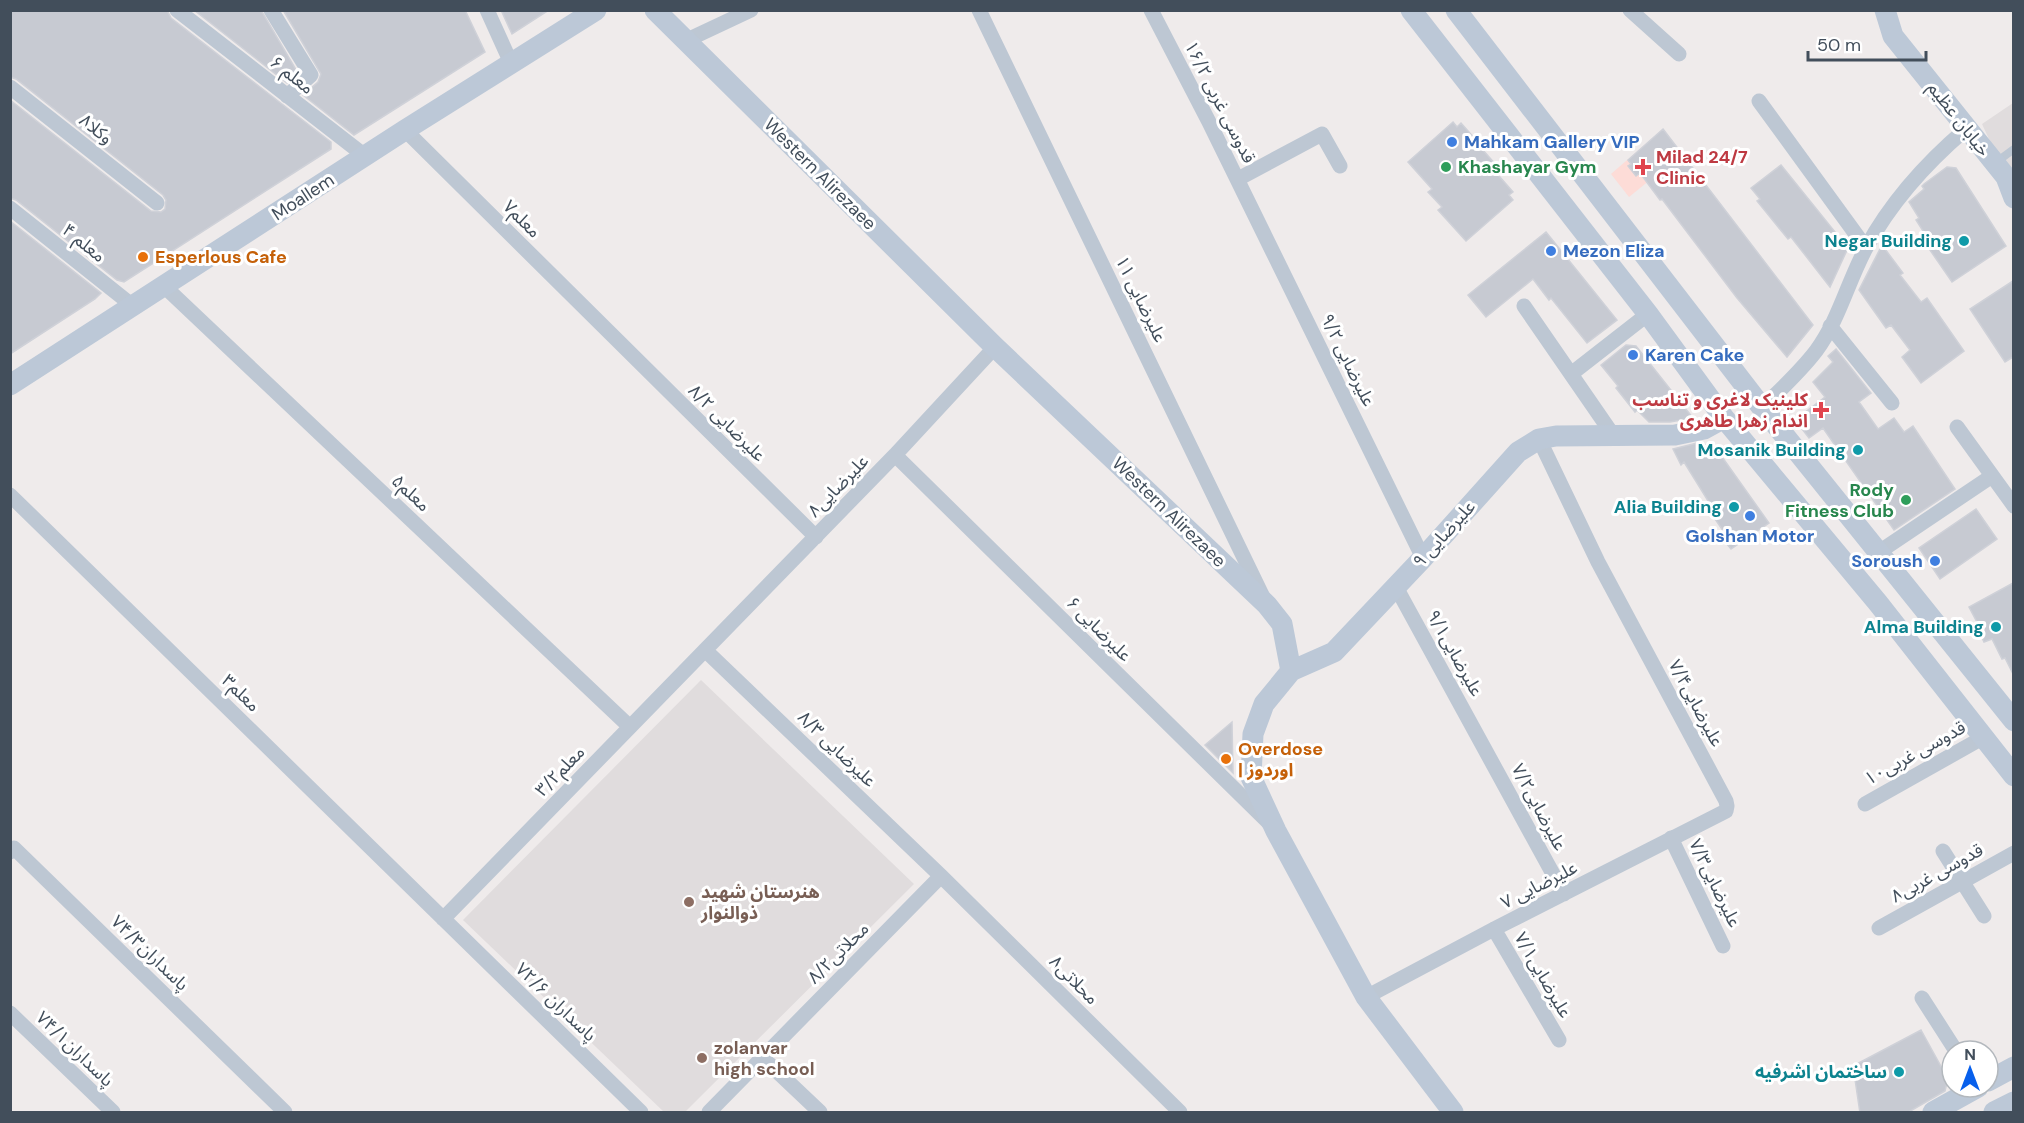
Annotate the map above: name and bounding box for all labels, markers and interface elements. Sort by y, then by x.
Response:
scale bar [1808,24,1926,62]
text: 50 m [1817,33,1861,57]
street label: ۱۶/۲ قدوسی غربی [1179,37,1261,167]
street label: ۶ معلم [265,50,319,100]
street label: خیابان عظیم [1922,77,1996,162]
street label: وکلا۸ [74,108,118,150]
street label: Western Alirezaee [759,113,881,235]
place label: Mahkam Gallery VIP [1464,130,1640,154]
marker: Mahkam Gallery VIP [1445,135,1459,149]
place label: Milad 24/7 Clinic [1656,145,1748,190]
place label: Khashayar Gym [1458,155,1596,179]
marker: Milad 24/7 Clinic [1634,158,1652,176]
marker: Khashayar Gym [1439,160,1453,174]
street label: Moallem [267,168,339,226]
street label: معلم۷ [497,195,546,244]
street label: ۴ معلم [57,218,111,269]
place label: Negar Building [1825,229,1952,253]
marker: Negar Building [1957,234,1971,248]
place label: Mezon Eliza [1563,239,1665,263]
marker: Mezon Eliza [1544,244,1558,258]
place label: Esperlous Cafe [155,245,287,269]
marker: Esperlous Cafe [136,250,150,264]
street label: ۱۱ علیرضایی [1110,252,1172,346]
street label: ۹/۲ علیرضایی [1315,310,1381,410]
place label: Karen Cake [1645,343,1745,367]
marker: Karen Cake [1626,348,1640,362]
street label: علیرضایی ۸/۲ [683,379,771,467]
place label: کلینیک لاغری و تناسب اندام زهرا طاهری [1632,388,1809,434]
marker: کلینیک لاغری و تناسب اندام زهرا طاهری [1812,401,1830,419]
place label: Mosanik Building [1697,438,1846,462]
marker: Mosanik Building [1851,443,1865,457]
street label: علیرضایی۸ [802,450,874,522]
street label: Western Alirezaee [1107,451,1231,573]
street label: معلم۵ [386,469,436,518]
place label: Rody Fitness Club [1785,478,1894,523]
marker: Rody Fitness Club [1899,493,1913,507]
street label: ۹ علیرضایی [1407,495,1481,573]
place label: Alia Building [1614,495,1722,519]
marker: Alia Building [1727,500,1741,514]
marker: Golshan Motor [1743,509,1757,523]
place label: Golshan Motor [1686,524,1814,548]
place label: Soroush [1851,549,1923,573]
marker: Soroush [1928,554,1942,568]
street label: ۶ علیرضایی [1061,591,1137,667]
street label: علیرضایی۹/۱ [1421,605,1489,701]
place label: Alma Building [1864,615,1984,639]
marker: Alma Building [1989,620,2003,634]
street label: علیرضایی۷/۴ [1663,655,1729,751]
street label: معلم۳ [216,669,265,718]
street label: ۸/۳ علیرضایی [793,706,881,792]
street label: قدوسی غربی۱۰ [1860,715,1970,791]
place label: Overdose | اوردوز [1238,737,1323,782]
street label: معلم۳/۲ [530,740,591,802]
marker: Overdose | اوردوز [1219,752,1233,766]
street label: علیرضایی۷/۲ [1506,759,1572,855]
street label: علیرضایی۷/۳ [1683,835,1747,931]
street label: قدوسی غربی۸ [1887,838,1987,908]
street label: ۷ علیرضایی [1497,855,1581,915]
place label: هنرستان شهید ذوالنوار [700,880,820,925]
marker: هنرستان شهید ذوالنوار [682,895,696,909]
street label: پاسداران۷۴/۳ [106,910,194,996]
street label: محلاتی۸/۲ [802,917,874,989]
street label: علیرضایی۷/۱ [1509,928,1577,1022]
street label: محلاتی۸ [1044,950,1104,1010]
street label: ۷۲/۶ پاسداران [510,957,602,1047]
street label: پاسداران۷۴/۱ [31,1006,119,1092]
place label: zolanvar high school [714,1036,815,1081]
north arrow [1940,1039,2000,1099]
text: N [1964,1044,1976,1065]
marker: zolanvar high school [695,1051,709,1065]
place label: ساختمان اشرفیه [1755,1060,1887,1084]
marker: ساختمان اشرفیه [1892,1065,1906,1079]

